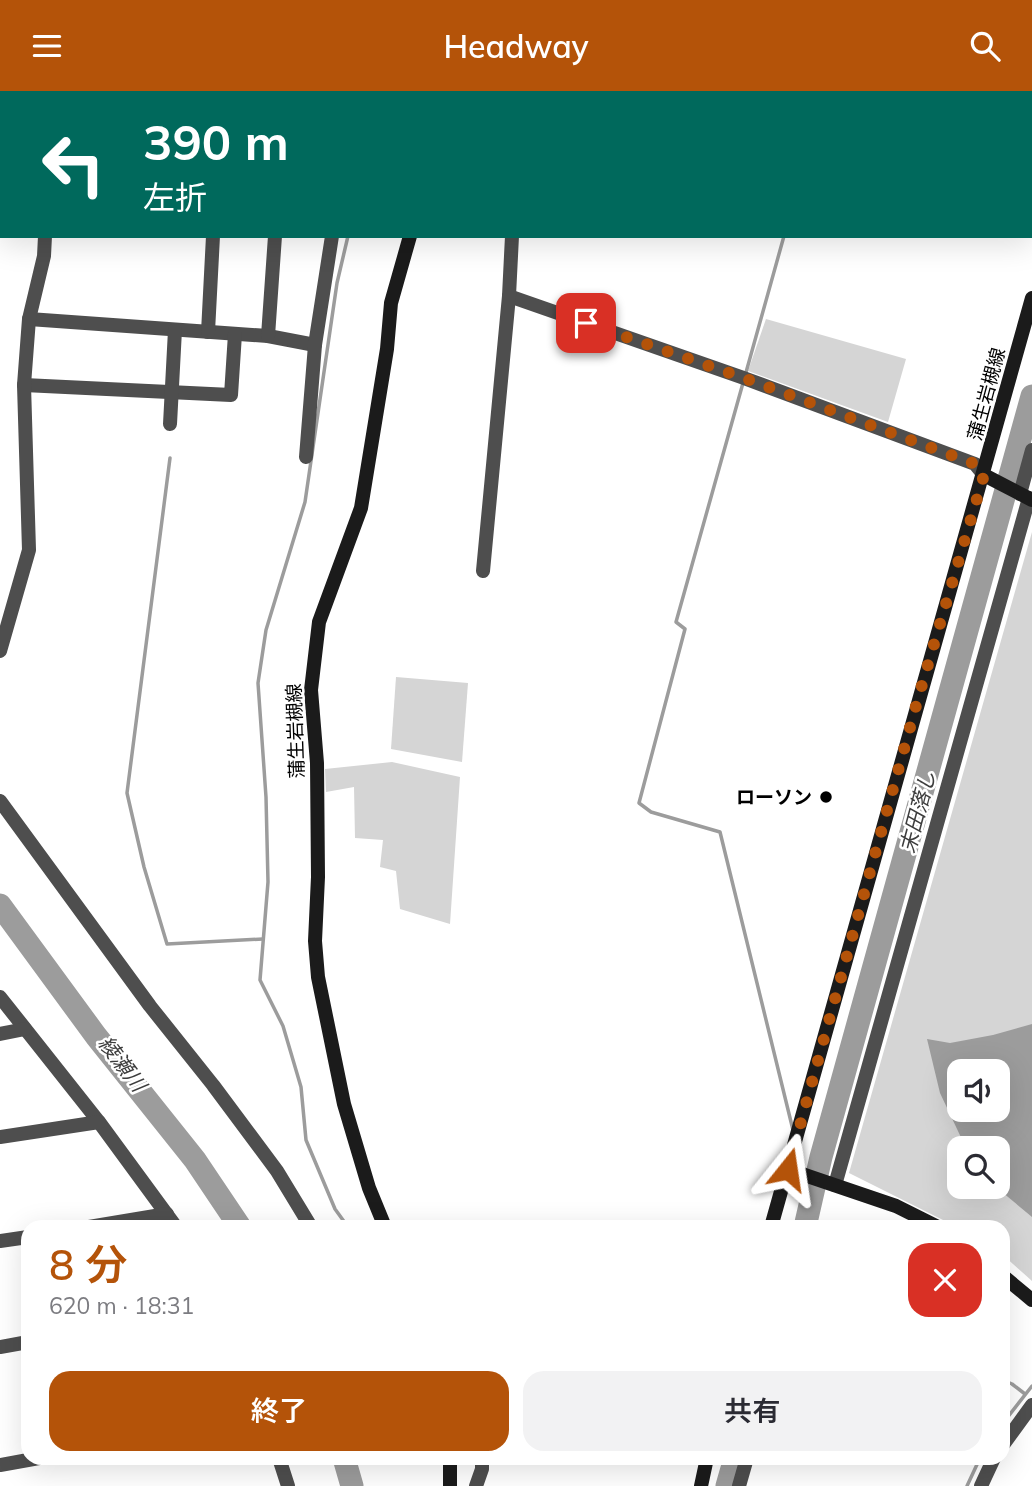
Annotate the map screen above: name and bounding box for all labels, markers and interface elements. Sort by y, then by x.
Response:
text: Headway [443,26,589,66]
icon: menu [28,27,66,65]
icon: search [966,27,1004,65]
text: 390 m [143,111,289,172]
icon: left [28,119,119,210]
text: 左折 [143,177,207,217]
pin [556,293,616,353]
icon: arrive [567,304,605,342]
street label: 蒲生岩槻線 [962,345,1010,443]
street label: 蒲生岩槻線 [281,683,309,779]
water label: 末田落し [894,768,940,856]
place label: ローソン [736,785,812,809]
marker: ローソン [818,789,834,805]
water label: 綾瀬川 [93,1030,153,1098]
map controls [947,1059,1010,1199]
button: sound [947,1059,1010,1122]
position arrow [751,1132,825,1206]
button: search [947,1136,1010,1199]
text: 8 分 [49,1238,127,1291]
button: close [908,1243,982,1317]
text: 620 m · 18:31 [49,1291,194,1320]
button: 終了 [49,1371,509,1451]
button: 共有 [523,1371,982,1451]

